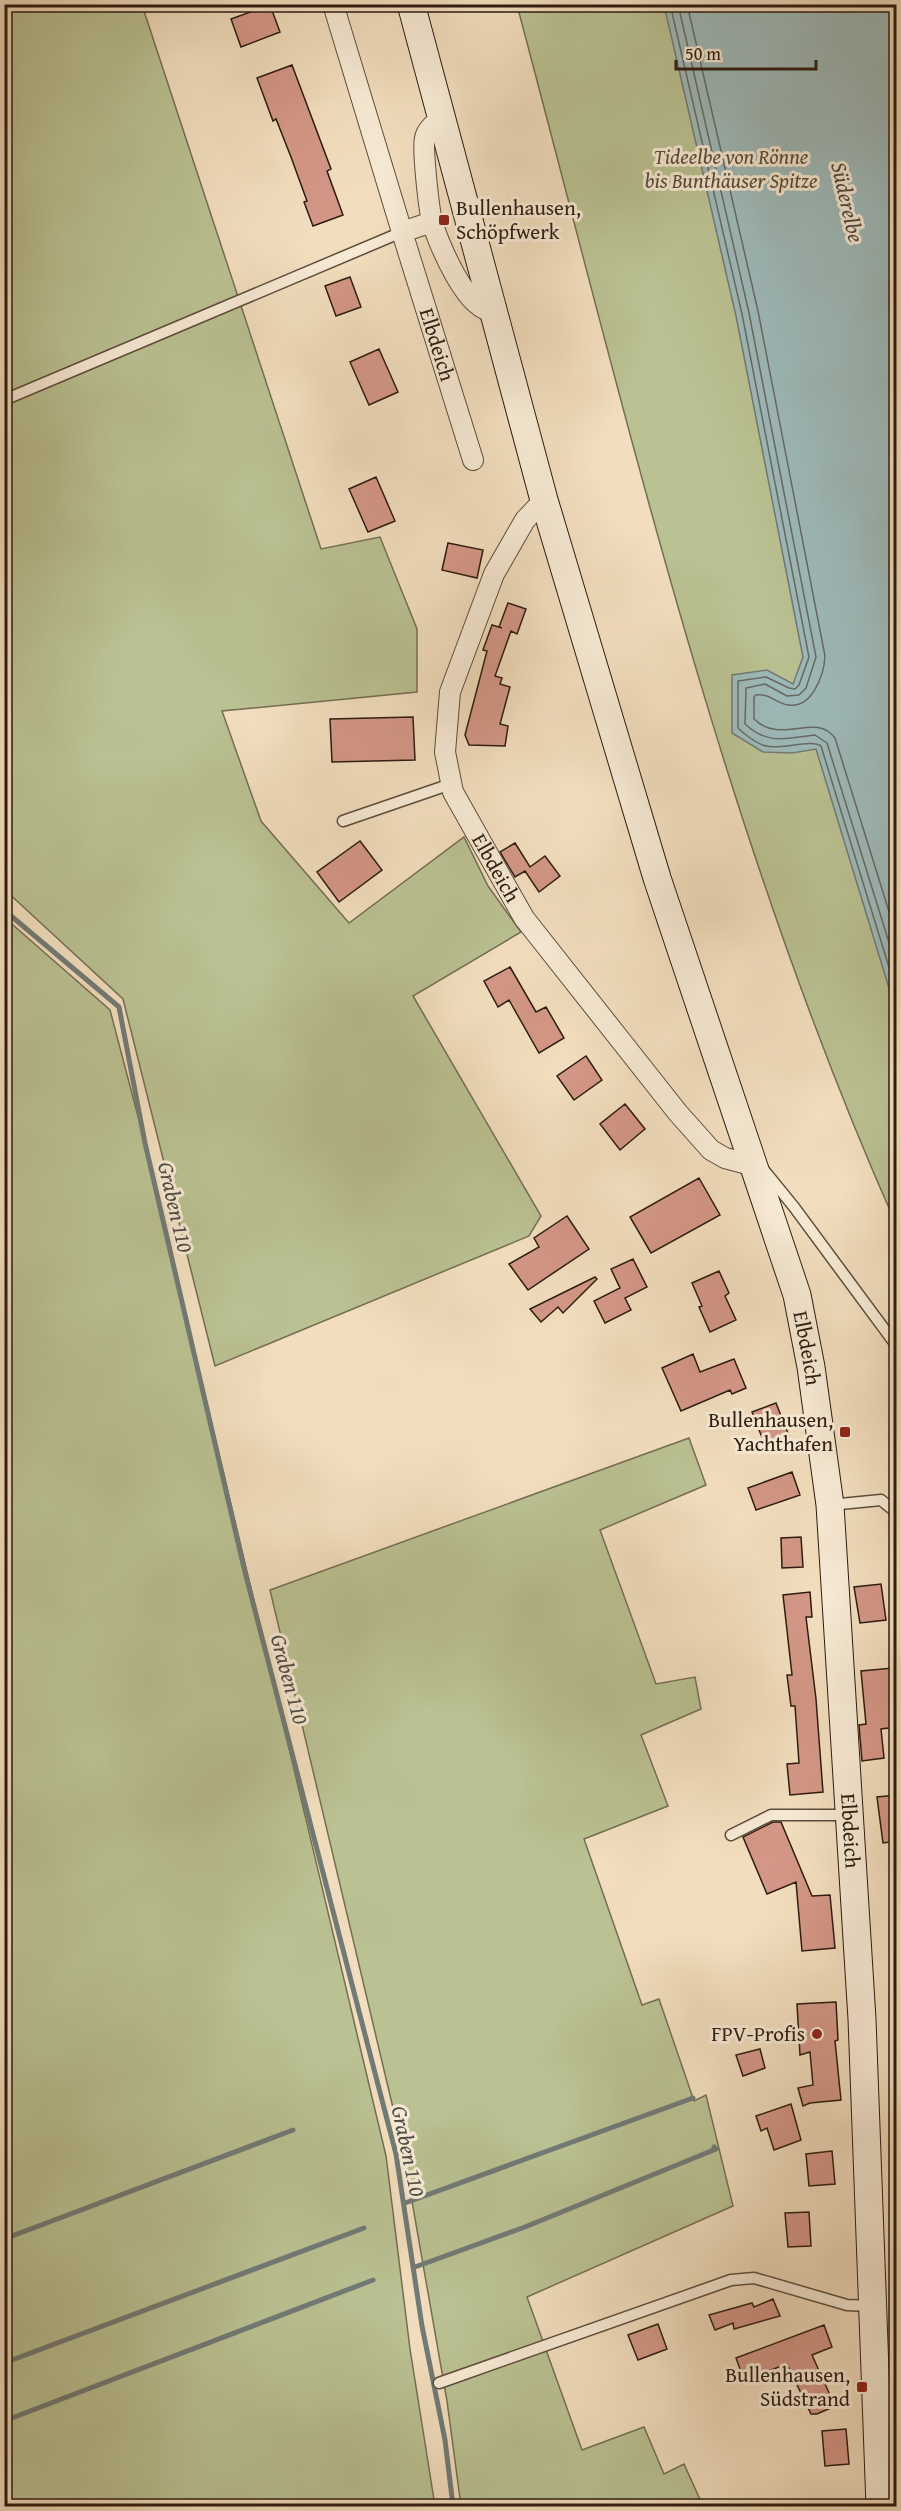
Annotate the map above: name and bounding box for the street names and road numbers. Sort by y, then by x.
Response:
street label: Elbdeich [412,304,464,385]
street label: Elbdeich [464,827,528,908]
street label: Elbdeich [785,1308,829,1387]
street label: Elbdeich [833,1792,869,1869]

